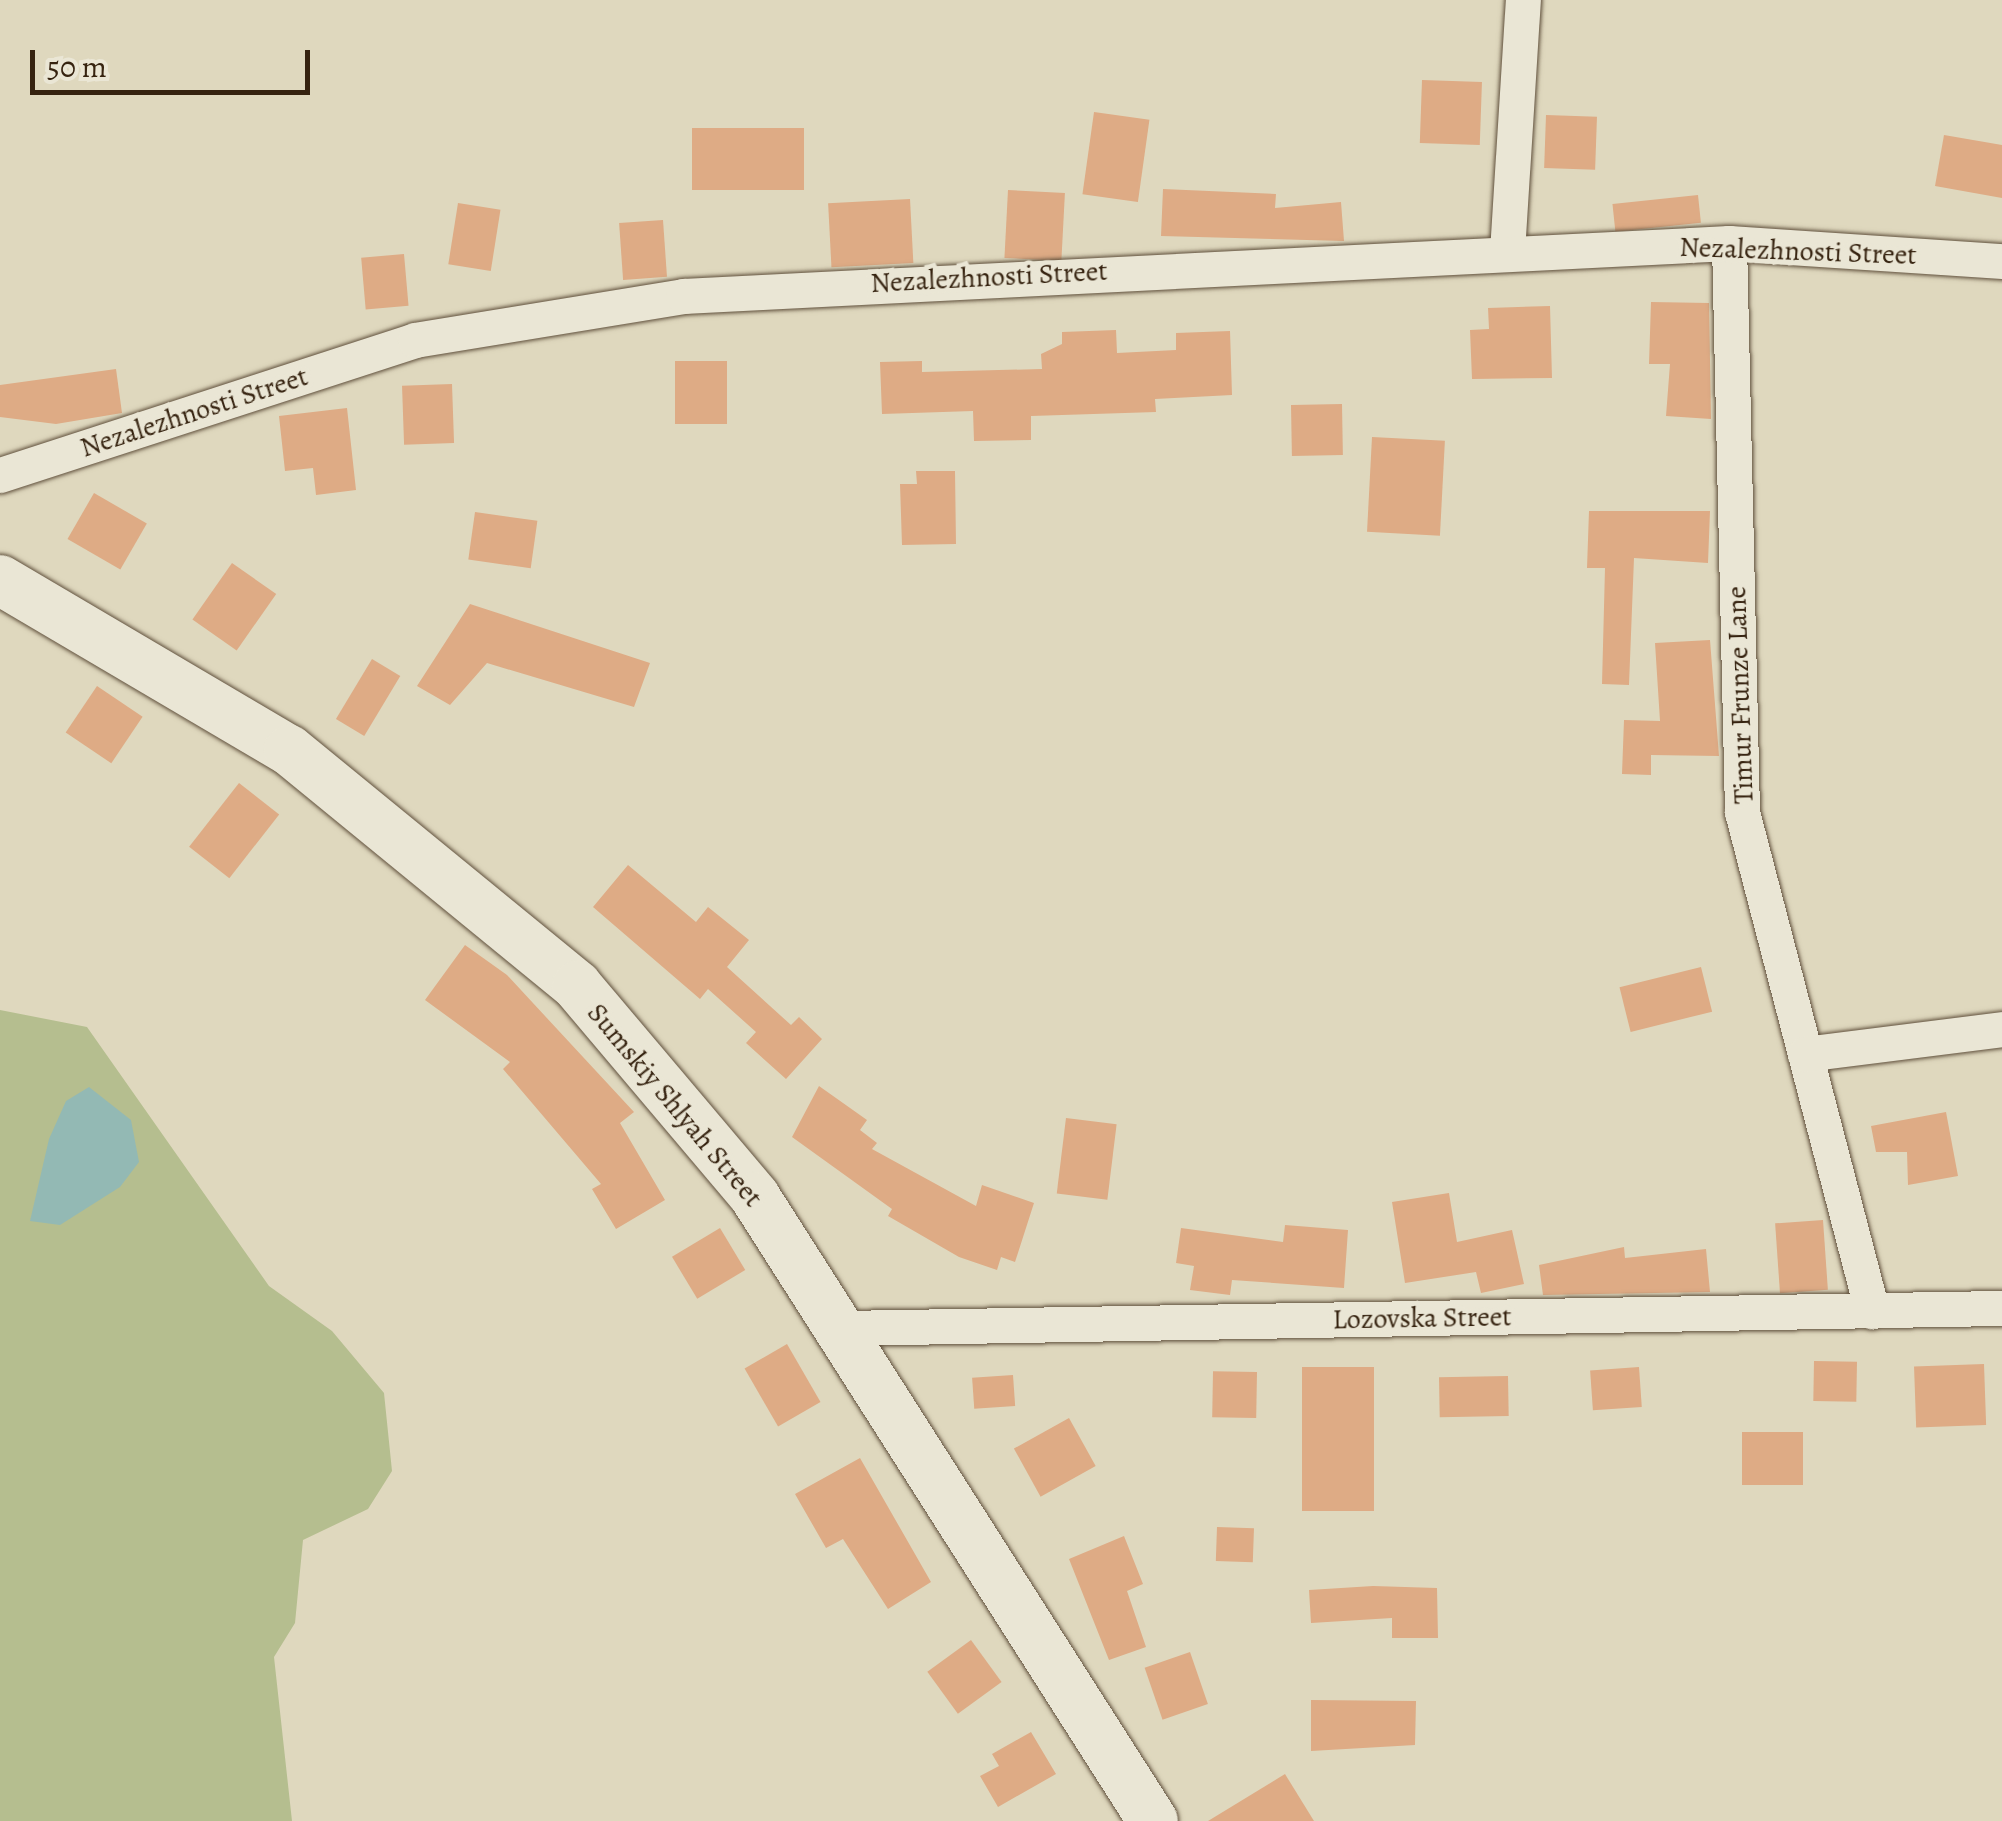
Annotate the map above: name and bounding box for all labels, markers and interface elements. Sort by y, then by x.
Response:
scale bar [35,30,315,92]
text: 50 m [47,47,107,87]
street label: Nezalezhnosti Street [1679,230,1917,272]
street label: Nezalezhnosti Street [870,254,1108,300]
street label: Nezalezhnosti Street [76,359,312,465]
street label: Timur Frunze Lane [1719,585,1761,805]
street label: Sumskiy Shlyah Street [580,996,770,1214]
street label: Lozovska Street [1332,1300,1512,1336]

